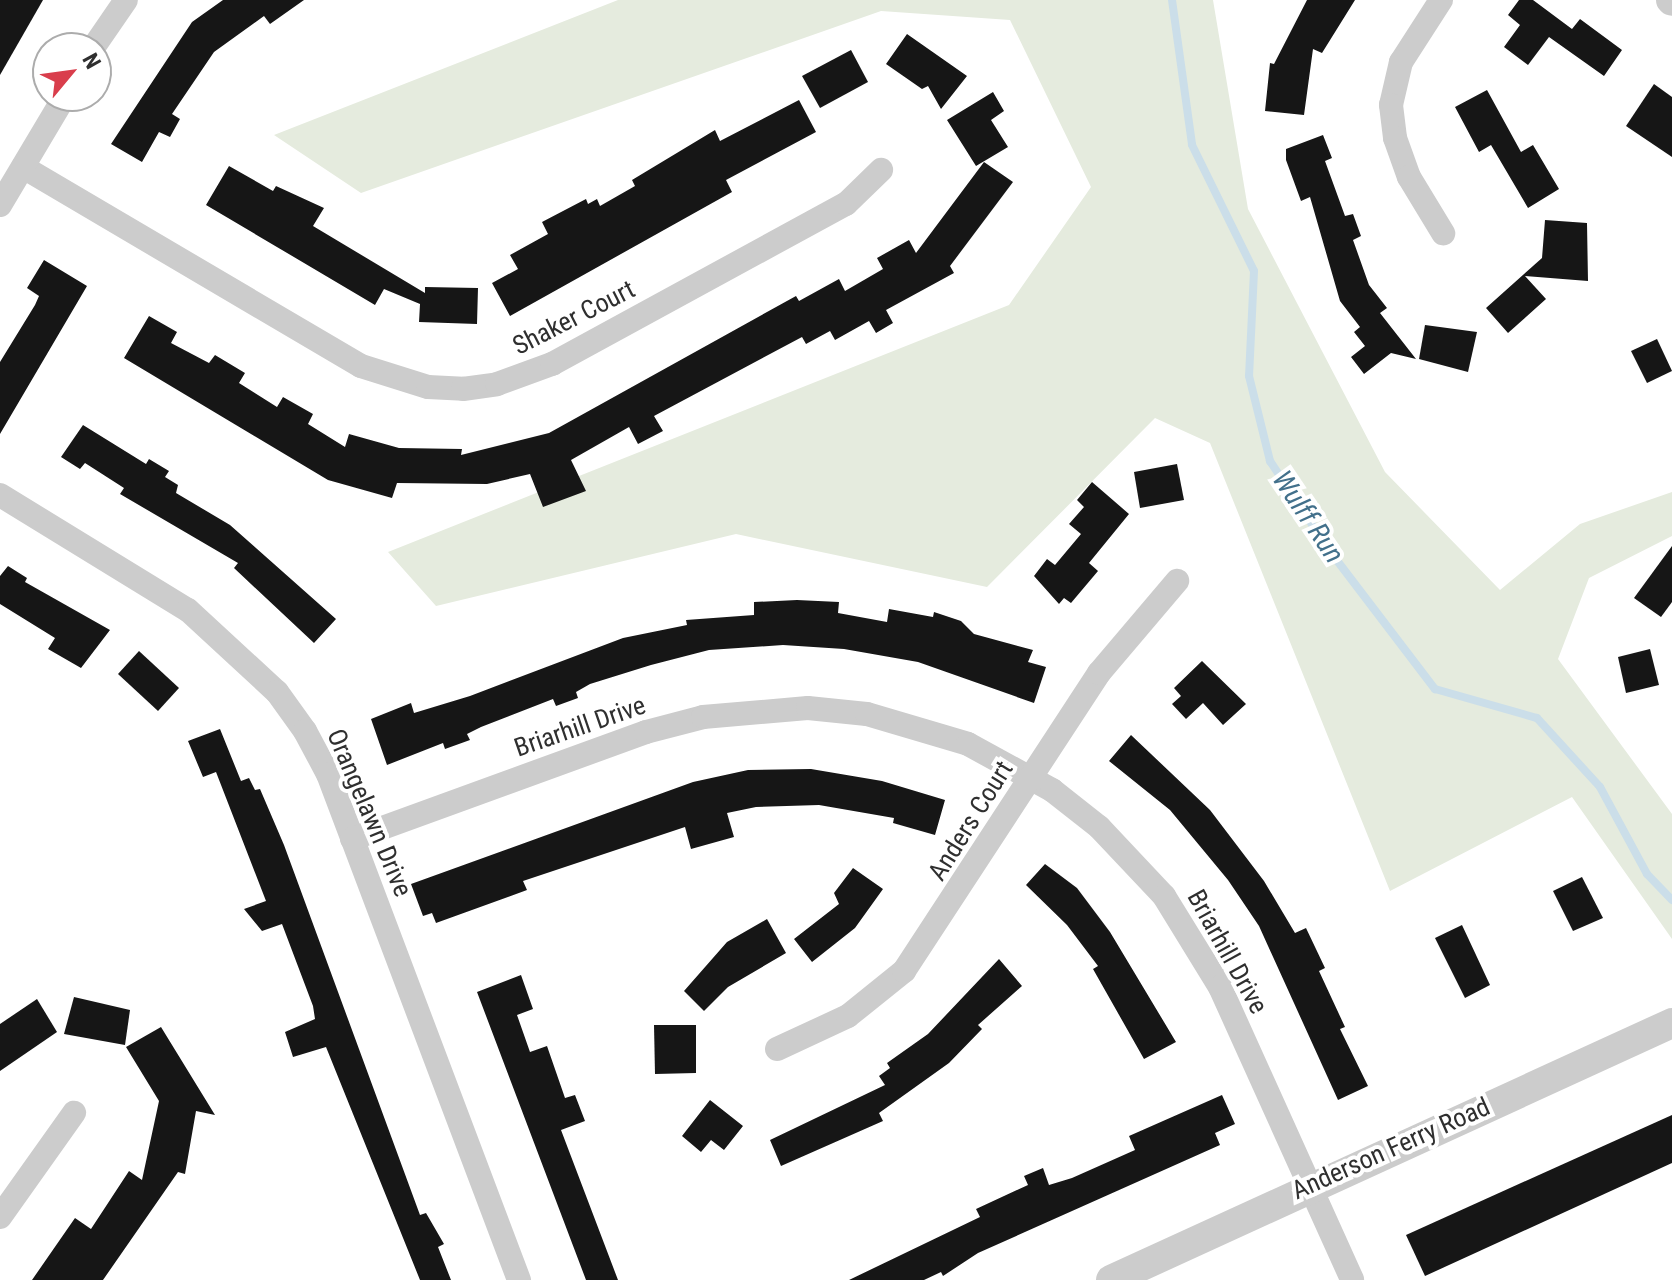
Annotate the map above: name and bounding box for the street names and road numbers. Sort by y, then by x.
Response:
street label: Shaker Court [508,274,640,362]
street label: Briarhill Drive [510,690,650,764]
street label: Orangelawn Drive [320,725,418,901]
street label: Anders Court [922,755,1020,887]
street label: Briarhill Drive [1180,885,1274,1019]
street label: Anderson Ferry Road [1287,1091,1495,1207]

